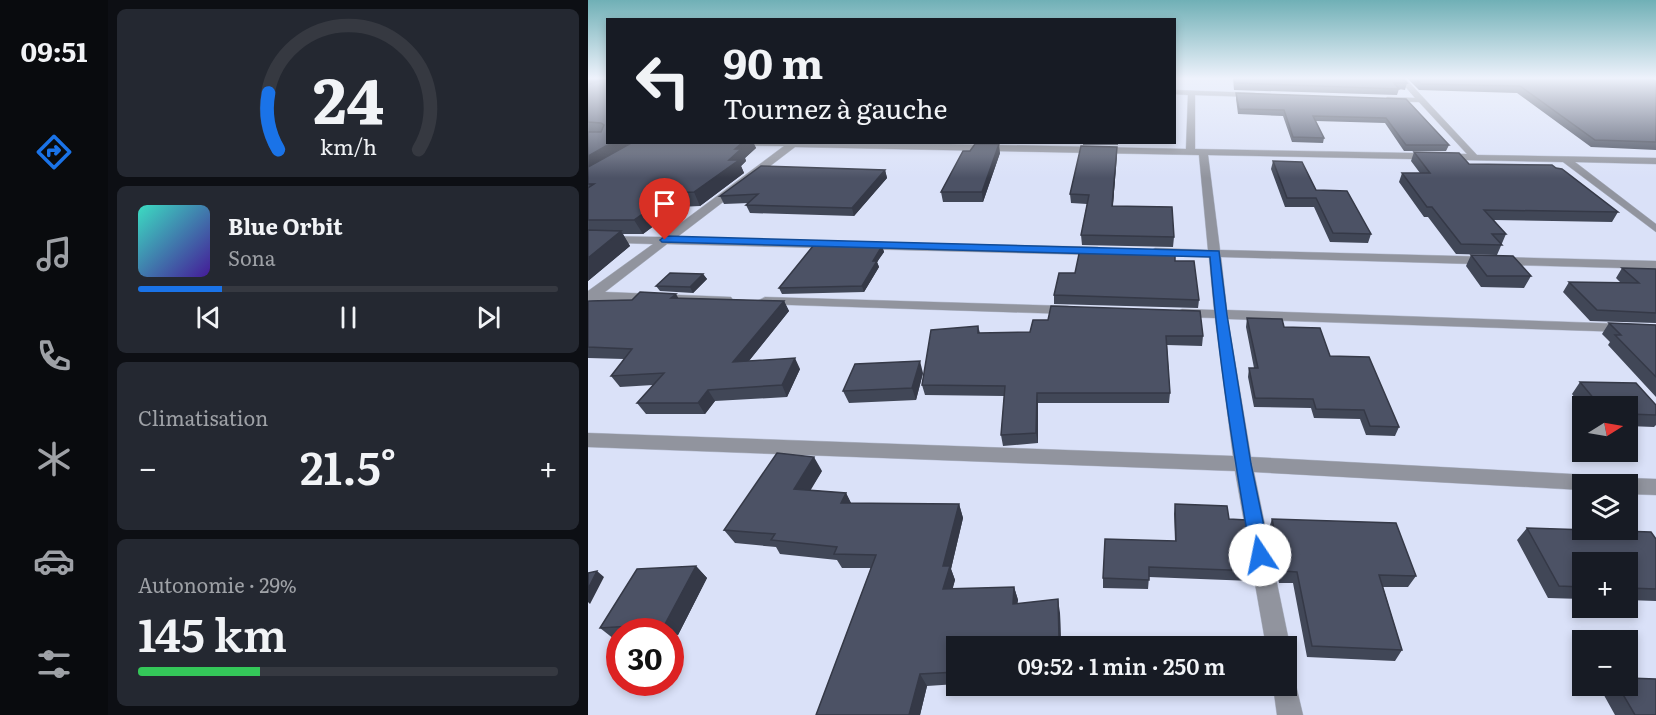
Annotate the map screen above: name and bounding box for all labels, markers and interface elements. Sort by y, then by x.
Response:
text: 09:51 [21,30,87,70]
text: 90 m [723,30,823,92]
icon: left [624,42,702,120]
text: 24 [312,51,384,143]
text: Tournez à gauche [723,87,947,127]
text: km/h [319,130,377,162]
icon: directions [33,131,75,173]
pin [639,178,690,240]
icon: arrive [648,187,681,220]
text: Blue Orbit [228,209,343,242]
icon: music [33,233,75,275]
text: Sona [228,242,276,272]
icon: previous [192,301,225,334]
icon: pause [332,301,365,334]
icon: next [472,301,505,334]
icon: phone [33,335,75,377]
north arrow [1572,396,1638,462]
map controls [1572,396,1638,696]
text: Climatisation [138,402,268,432]
text: 21.5° [300,432,396,499]
icon: climate [33,438,75,480]
text: − [138,441,157,490]
text: + [539,441,558,490]
button: layers [1572,474,1638,540]
position arrow [1228,523,1292,587]
icon: car [33,540,75,582]
button: + [1572,552,1638,618]
text: Autonomie · 29% [138,569,297,599]
text: 145 km [138,599,287,666]
speed limit sign: 30 [606,618,684,696]
button: − [1572,630,1638,696]
icon: filters [33,643,75,685]
text: 09:52 · 1 min · 250 m [1017,649,1226,682]

